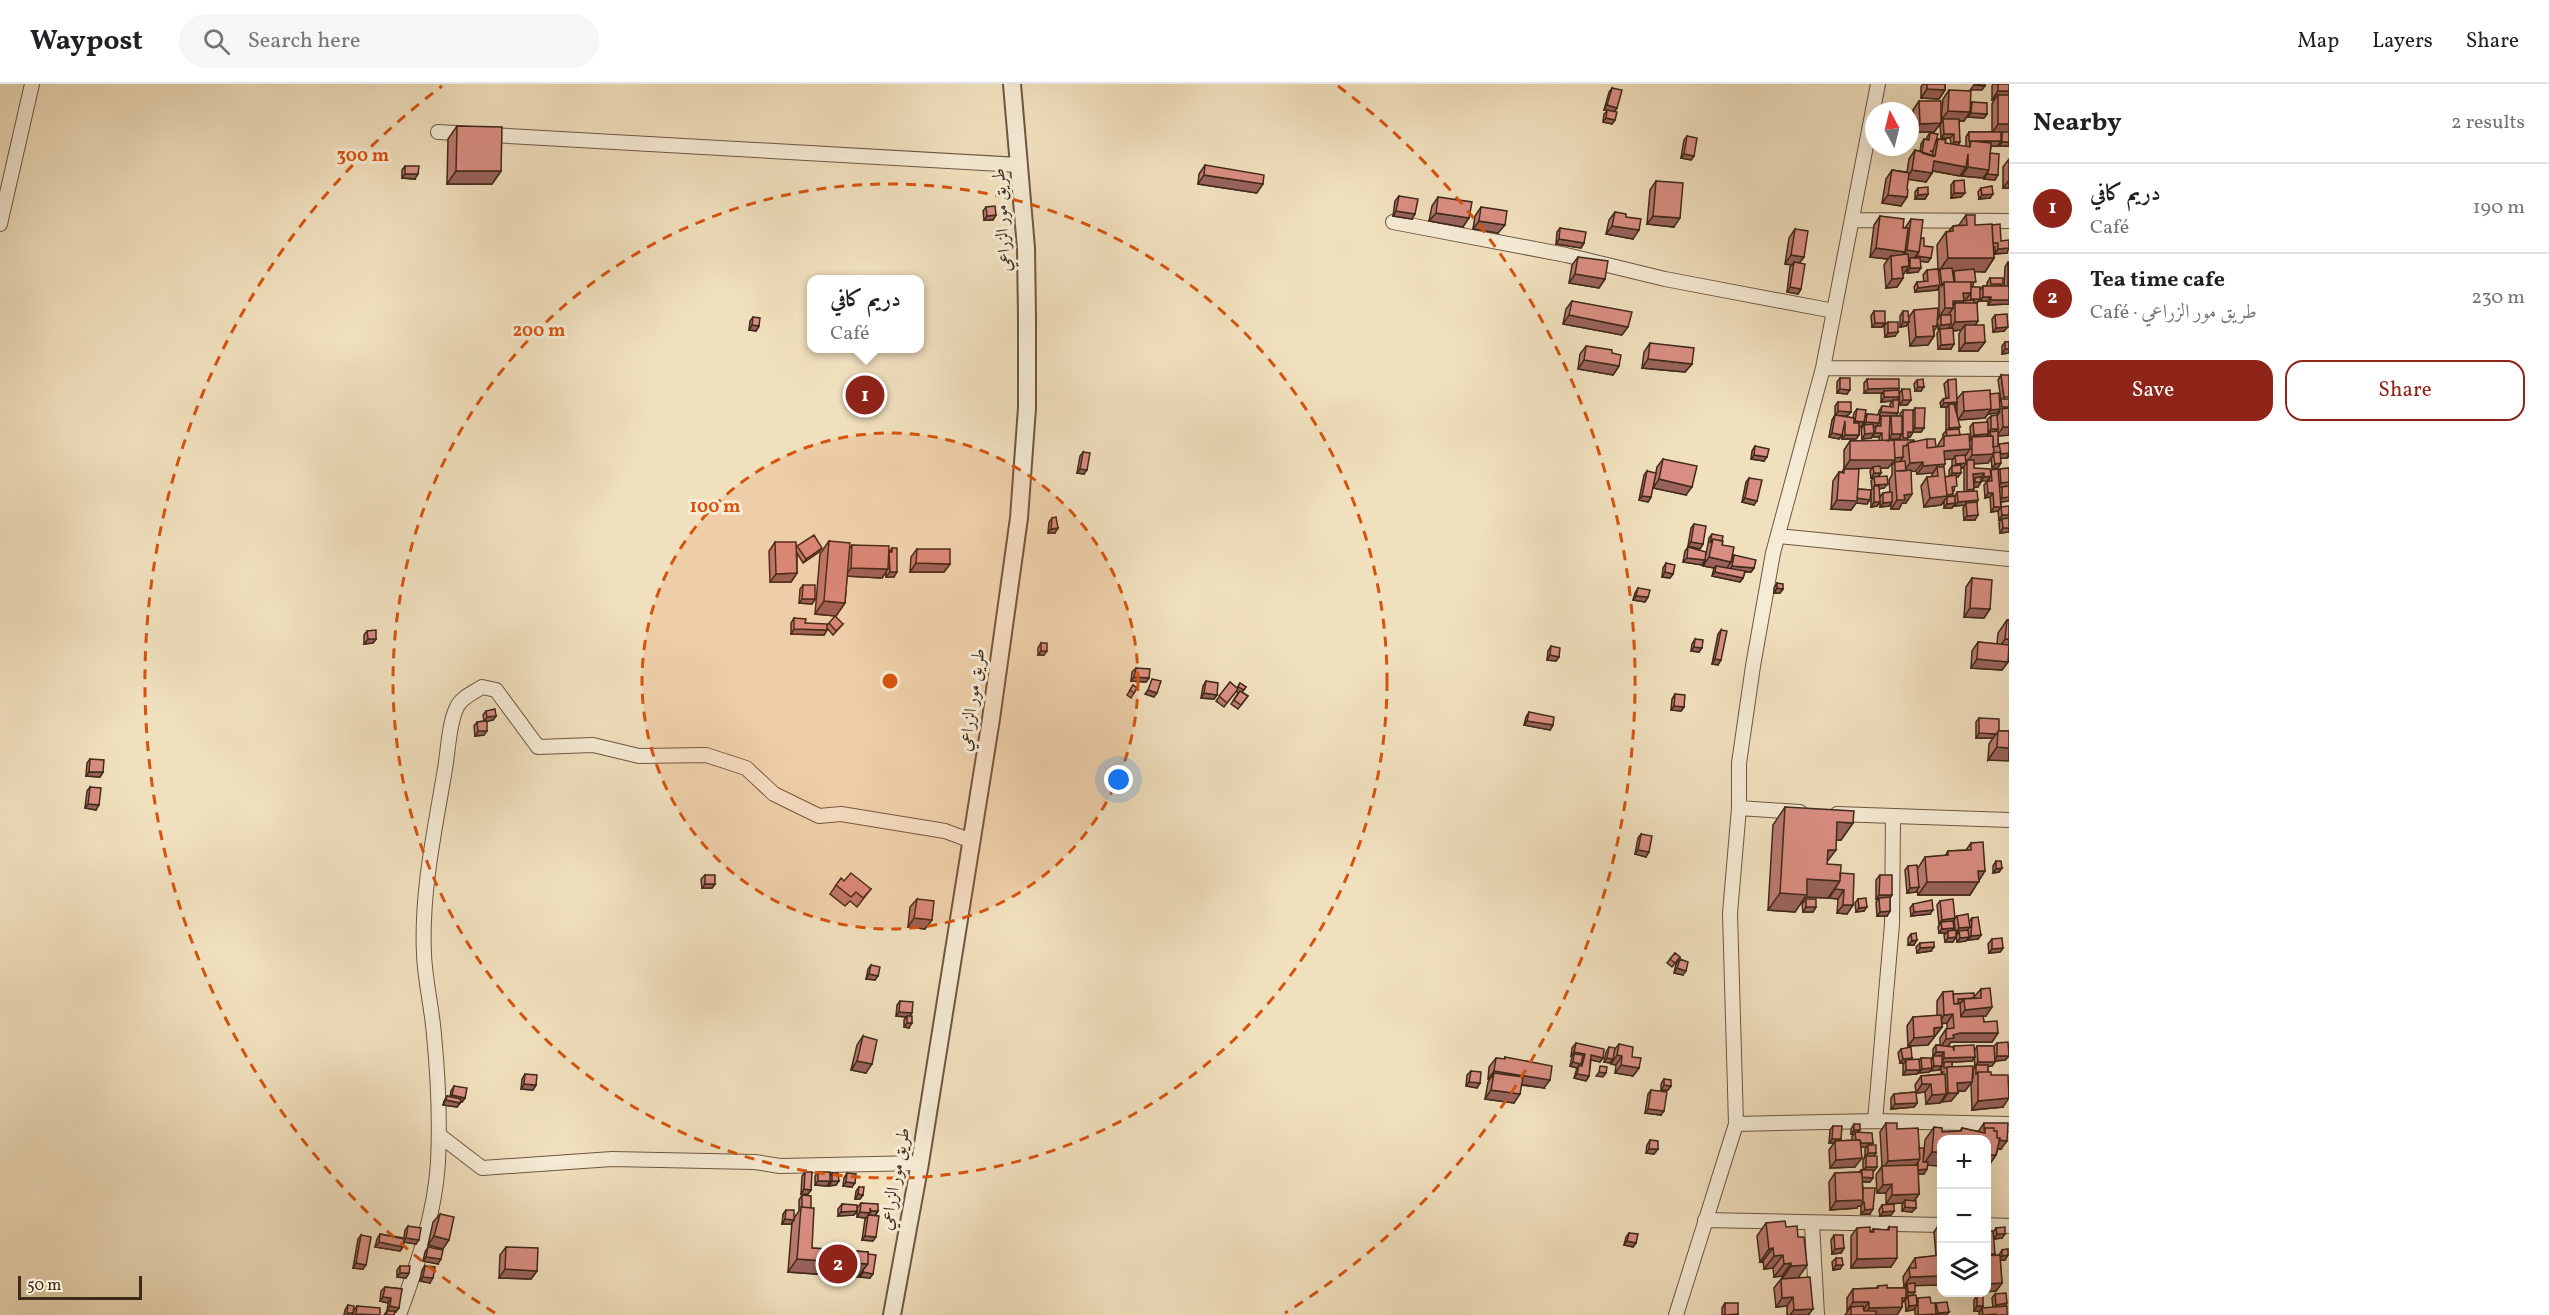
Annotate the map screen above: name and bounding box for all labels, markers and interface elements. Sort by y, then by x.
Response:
search box [179,14,599,68]
text: Waypost [30,22,143,61]
icon: search [200,25,233,58]
text: Search here [248,26,360,57]
text: Map [2297,27,2339,56]
text: Layers [2372,27,2433,56]
text: Share [2466,27,2519,56]
north arrow [1865,102,1919,156]
text: Nearby [2033,105,2122,141]
text: 2 results [2451,109,2525,137]
text: 300 m [337,144,389,169]
street label: طريق مور الزراعي [987,167,1020,273]
text: دريم كافي [2090,179,2161,210]
text: 1 [2048,194,2057,222]
text: 190 m [2473,194,2525,222]
text: Café [2090,214,2129,242]
text: Tea time cafe [2090,265,2225,296]
popup [807,275,924,353]
text: 2 [2047,284,2058,312]
text: 230 m [2471,284,2525,312]
text: دريم كافي [830,285,901,316]
text: Café · طريق مور الزراعي [2090,299,2257,327]
text: 200 m [513,319,565,344]
text: Café [830,320,870,348]
button: Save [2033,360,2273,421]
button: Share [2285,360,2525,421]
pin: 1 [846,372,884,418]
text: 100 m [690,495,740,520]
street label: طريق مور الزراعي [953,647,994,753]
centre of rings [880,671,900,691]
your location [1104,765,1133,794]
street label: طريق مور الزراعي [875,1126,918,1233]
map controls [1937,1135,1991,1297]
button: + [1937,1135,1991,1189]
button: − [1937,1189,1991,1243]
pin: 2 [818,1242,858,1286]
button: layers [1937,1243,1991,1297]
scale bar [18,1273,142,1300]
text: 50 m [27,1275,61,1297]

